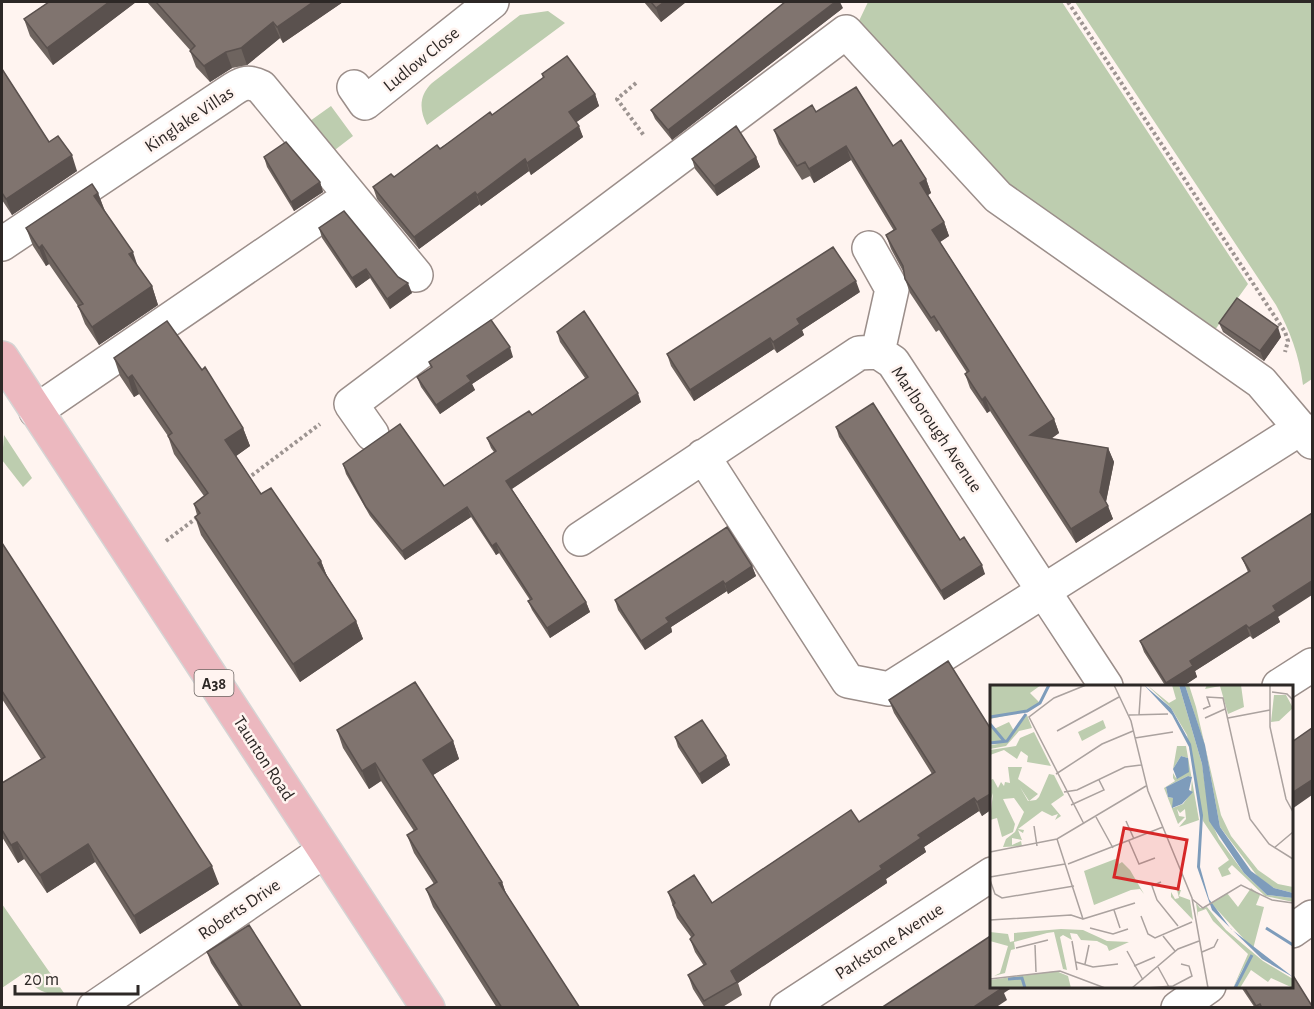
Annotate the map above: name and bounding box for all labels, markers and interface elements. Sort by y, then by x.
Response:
street label: Ludlow Close [380,24,463,96]
street label: Kinglake Villas [142,84,237,156]
street label: Marlborough Avenue [887,363,985,496]
road number: A38 [194,670,234,696]
inset map [990,685,1293,988]
street label: Taunton Road [229,713,297,804]
street label: Roberts Drive [195,876,284,944]
street label: Parkstone Avenue [832,900,947,983]
scale bar [15,958,138,996]
text: 20 m [24,971,59,989]

